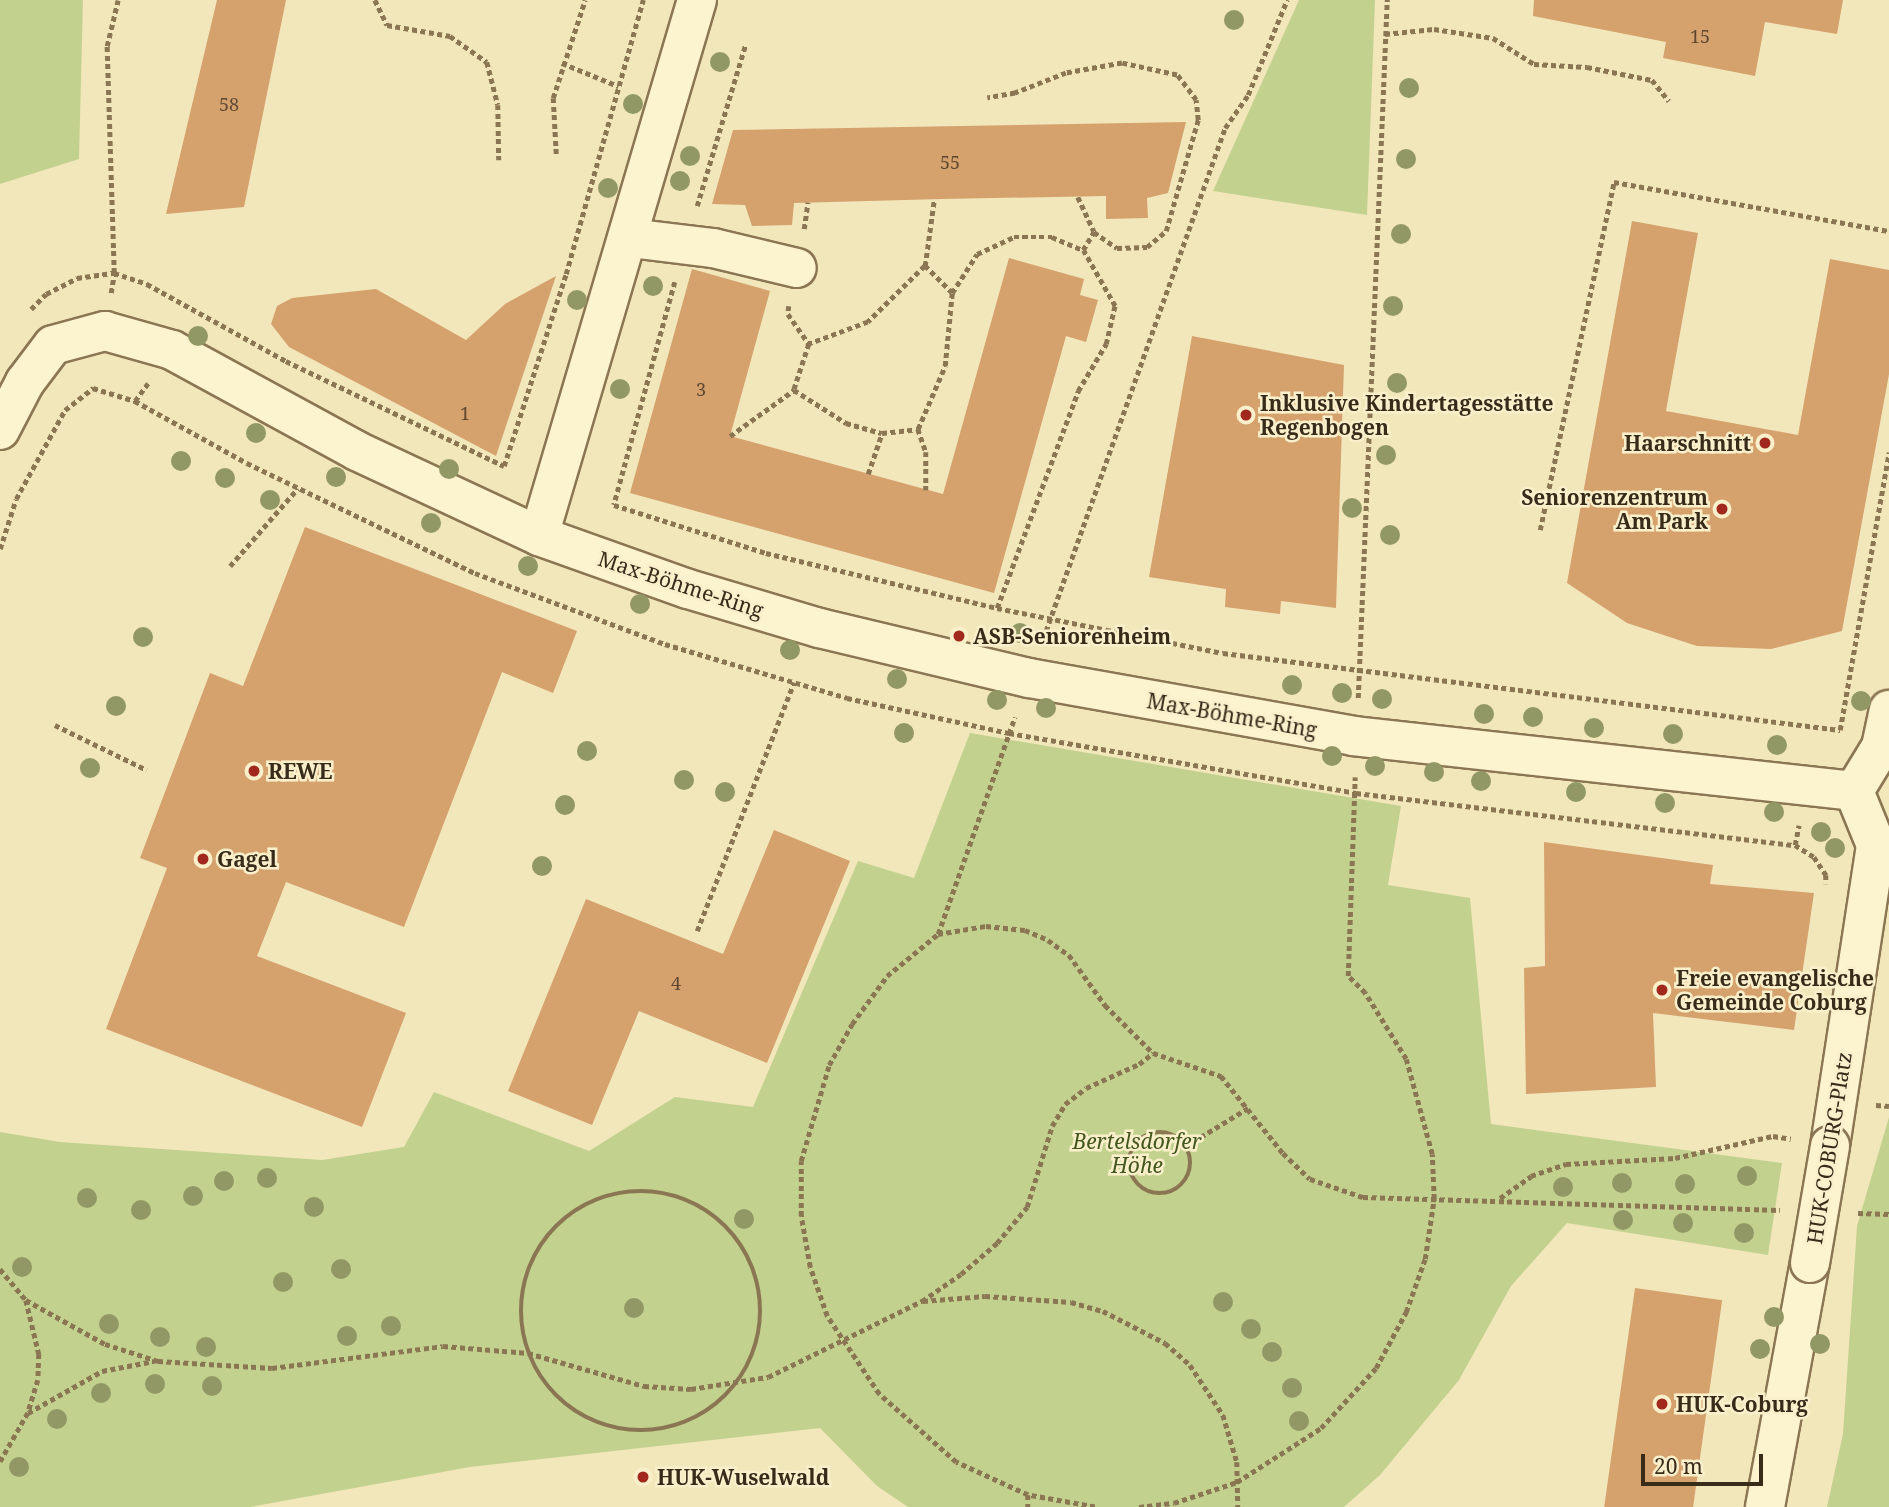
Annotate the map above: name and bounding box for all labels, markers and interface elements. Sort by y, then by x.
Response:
house number: 15 [1690,25,1710,47]
house number: 58 [219,93,239,115]
house number: 55 [940,151,960,173]
house number: 3 [696,378,706,400]
place label: Inklusive Kindertagesstätte Regenbogen [1260,390,1554,440]
house number: 1 [460,402,470,424]
marker: Inklusive Kindertagesstätte Regenbogen [1238,407,1254,423]
place label: Haarschnitt [1624,430,1751,456]
marker: Haarschnitt [1757,435,1773,451]
place label: Seniorenzentrum Am Park [1521,484,1708,534]
marker: Seniorenzentrum Am Park [1714,501,1730,517]
street label: Max-Böhme-Ring [595,545,767,623]
place label: ASB-Seniorenheim [973,623,1171,649]
marker: ASB-Seniorenheim [951,628,967,644]
street label: Max-Böhme-Ring [1145,688,1319,742]
place label: REWE [268,758,332,784]
marker: REWE [246,763,262,779]
place label: Gagel [217,846,277,872]
marker: Gagel [195,851,211,867]
place label: Freie evangelische Gemeinde Coburg [1676,965,1874,1015]
house number: 4 [671,972,681,994]
marker: Freie evangelische Gemeinde Coburg [1654,982,1670,998]
street label: HUK-COBURG-Platz [1801,1050,1857,1246]
park label: Bertelsdorfer Höhe [1072,1128,1202,1178]
place label: HUK-Coburg [1676,1391,1808,1417]
marker: HUK-Coburg [1654,1396,1670,1412]
scale bar [1644,1440,1766,1484]
text: 20 m [1654,1452,1703,1480]
place label: HUK-Wuselwald [657,1464,829,1490]
marker: HUK-Wuselwald [635,1469,651,1485]

